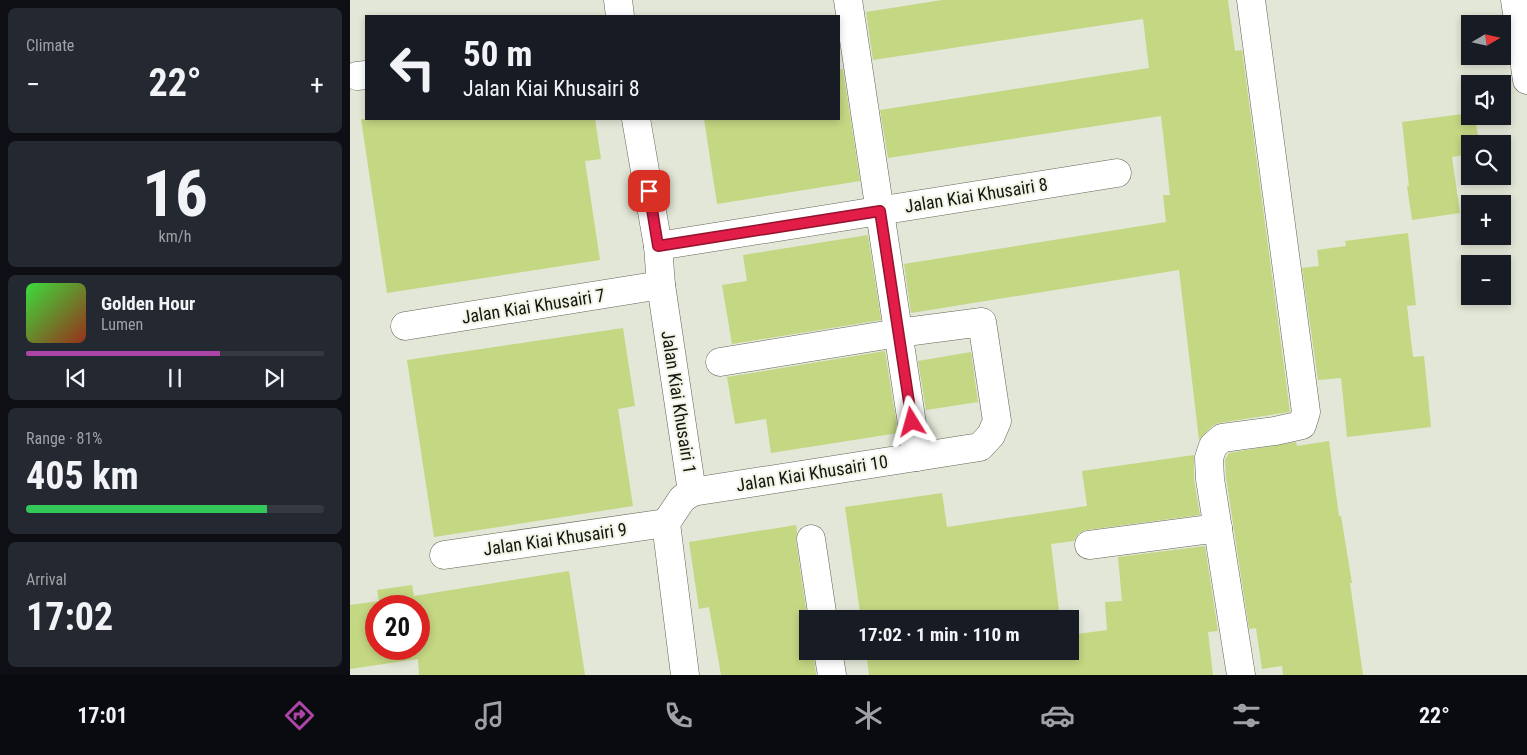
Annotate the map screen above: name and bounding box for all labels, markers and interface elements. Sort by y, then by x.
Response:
north arrow [1461,15,1511,65]
map controls [1461,15,1511,305]
text: 50 m [463,34,532,75]
icon: left [380,35,445,100]
text: Climate [26,36,74,55]
text: 22° [148,61,202,105]
text: − [26,68,40,101]
text: + [310,68,324,101]
button: sound [1461,75,1511,125]
text: Jalan Kiai Khusairi 8 [463,76,640,101]
button: search [1461,135,1511,185]
text: 16 [142,156,208,232]
pin [628,170,670,212]
street label: Jalan Kiai Khusairi 8 [903,173,1049,217]
icon: arrive [635,177,663,205]
button: + [1461,195,1511,245]
text: km/h [159,227,191,246]
button: − [1461,255,1511,305]
street label: Jalan Kiai Khusairi 7 [460,284,606,328]
text: Golden Hour [101,292,195,315]
text: Lumen [101,315,143,334]
street label: Jalan Kiai Khusairi 1 [657,329,701,475]
icon: previous [62,364,90,392]
icon: pause [161,364,189,392]
icon: next [260,364,288,392]
position arrow [885,395,937,447]
text: Range · 81% [26,429,102,448]
street label: Jalan Kiai Khusairi 10 [735,451,889,495]
text: 405 km [26,454,139,498]
street label: Jalan Kiai Khusairi 9 [482,519,628,559]
text: Arrival [26,570,67,589]
text: 17:02 [26,595,113,639]
speed limit sign: 20 [365,595,430,660]
text: 17:02 · 1 min · 110 m [858,623,1020,646]
icon: directions [282,698,317,733]
icon: music [472,698,507,733]
icon: phone [661,698,696,733]
icon: climate [851,698,886,733]
icon: car [1040,698,1075,733]
icon: filters [1229,698,1264,733]
text: 17:01 [77,703,128,728]
text: 22° [1419,703,1450,728]

